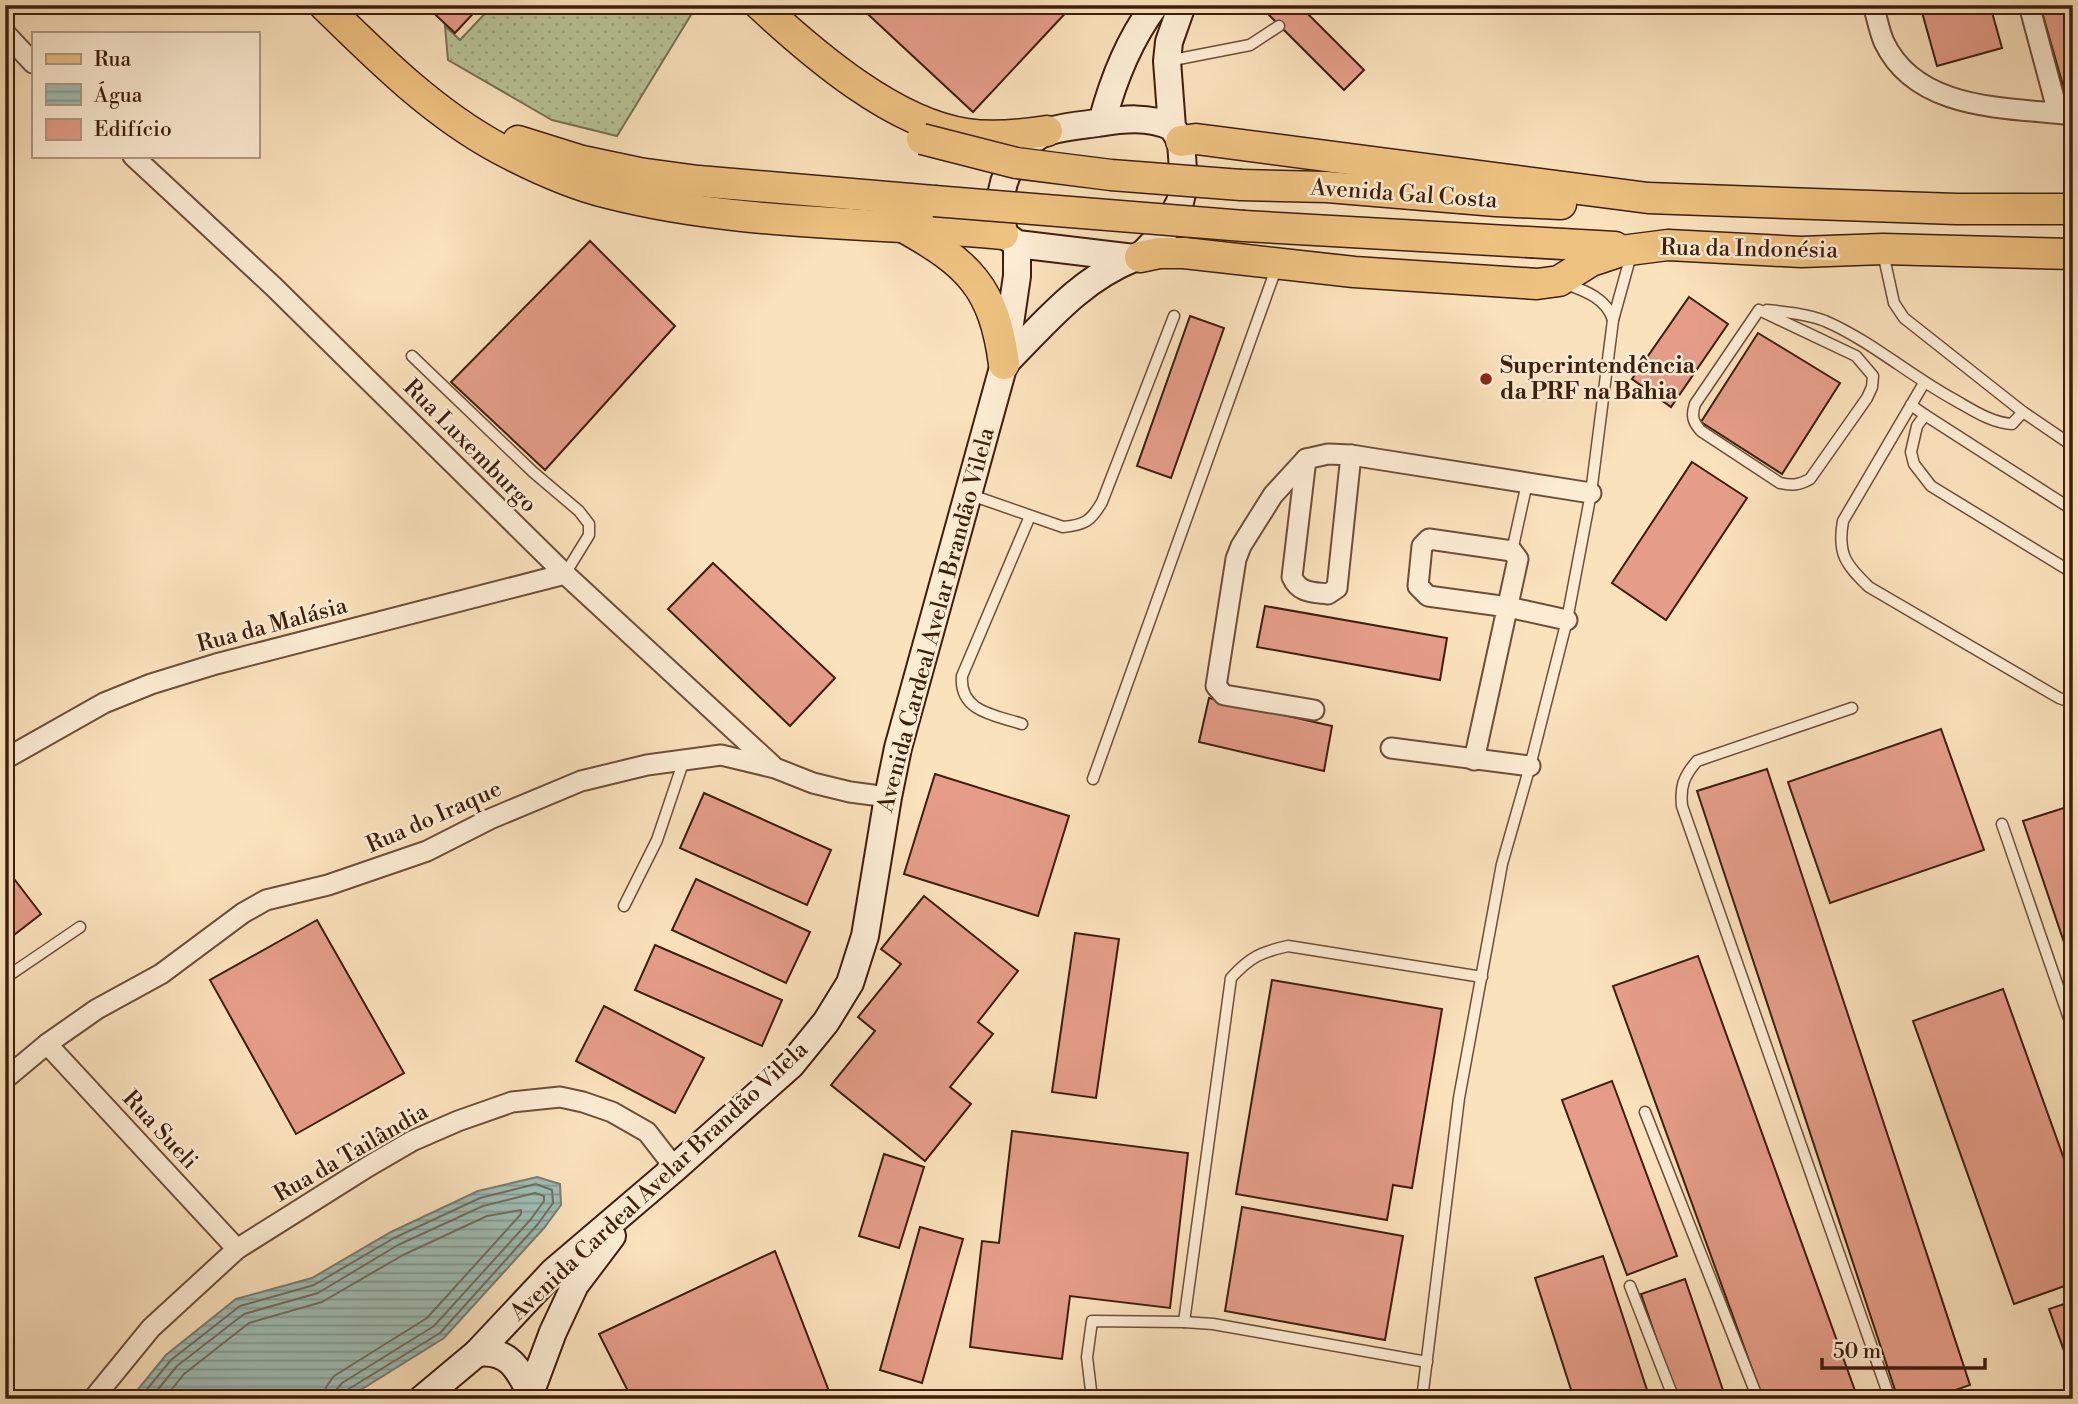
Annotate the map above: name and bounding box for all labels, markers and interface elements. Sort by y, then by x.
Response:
legend [32,32,259,158]
text: Rua [94,47,131,73]
text: Água [93,81,143,109]
text: Edifício [94,117,172,143]
street label: Avenida Gal Costa [1309,173,1499,215]
street label: Rua da Indonésia [1660,233,1839,265]
place label: Superintendência da PRF na Bahia [1500,352,1696,406]
marker: Superintendência da PRF na Bahia [1478,371,1494,387]
street label: Rua Luxemburgo [397,373,543,519]
street label: Avenida Cardeal Avelar Brandão Vilela [871,424,1001,816]
street label: Rua da Malásia [194,591,351,659]
street label: Rua do Iraque [362,775,506,859]
street label: Avenida Cardeal Avelar Brandão Vilela [504,1035,814,1327]
street label: Rua Sueli [116,1085,204,1175]
street label: Rua da Tailândia [269,1097,433,1208]
scale bar [1822,1327,1985,1371]
text: 50 m [1833,1339,1881,1365]

